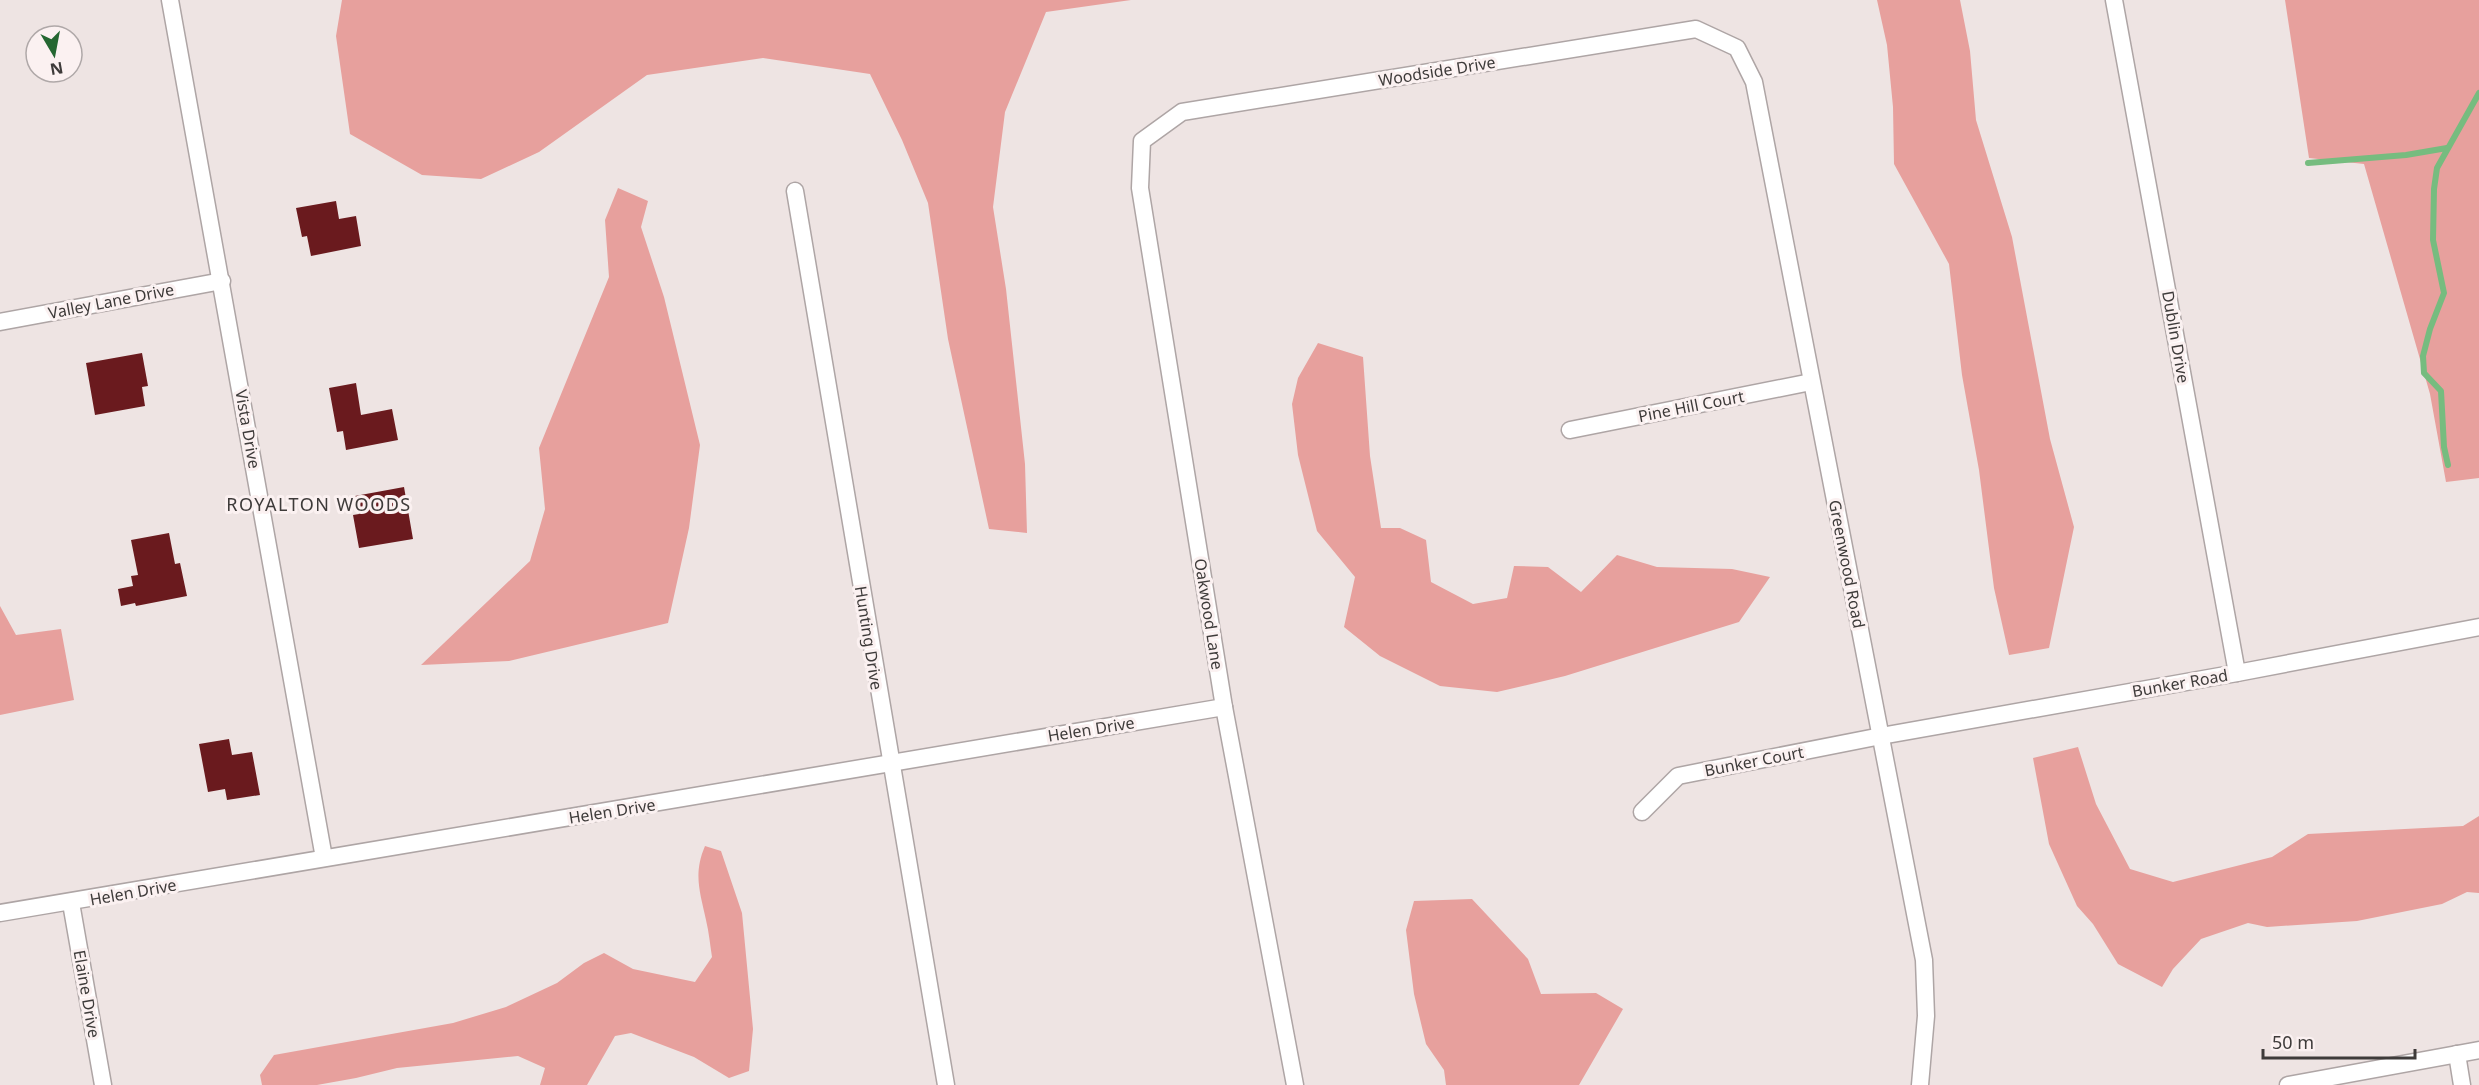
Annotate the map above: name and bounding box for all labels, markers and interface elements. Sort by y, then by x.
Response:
north arrow [24,24,84,84]
street label: Woodside Drive [1377,51,1497,91]
text: N [48,57,65,81]
street label: Valley Lane Drive [46,278,176,324]
street label: Dublin Drive [2157,289,2195,385]
street label: Pine Hill Court [1636,385,1746,427]
street label: Vista Drive [230,388,266,470]
district label: ROYALTON WOODS [226,492,412,516]
street label: Greenwood Road [1824,498,1870,630]
street label: Oakwood Lane [1189,557,1229,671]
street label: Hunting Drive [850,584,888,692]
street label: Bunker Road [2130,664,2230,702]
street label: Helen Drive [1046,711,1136,747]
street label: Bunker Court [1703,741,1806,781]
street label: Helen Drive [567,793,657,829]
street label: Helen Drive [88,874,178,910]
street label: Elaine Drive [68,948,106,1040]
scale bar [2263,1022,2414,1060]
text: 50 m [2272,1030,2314,1054]

